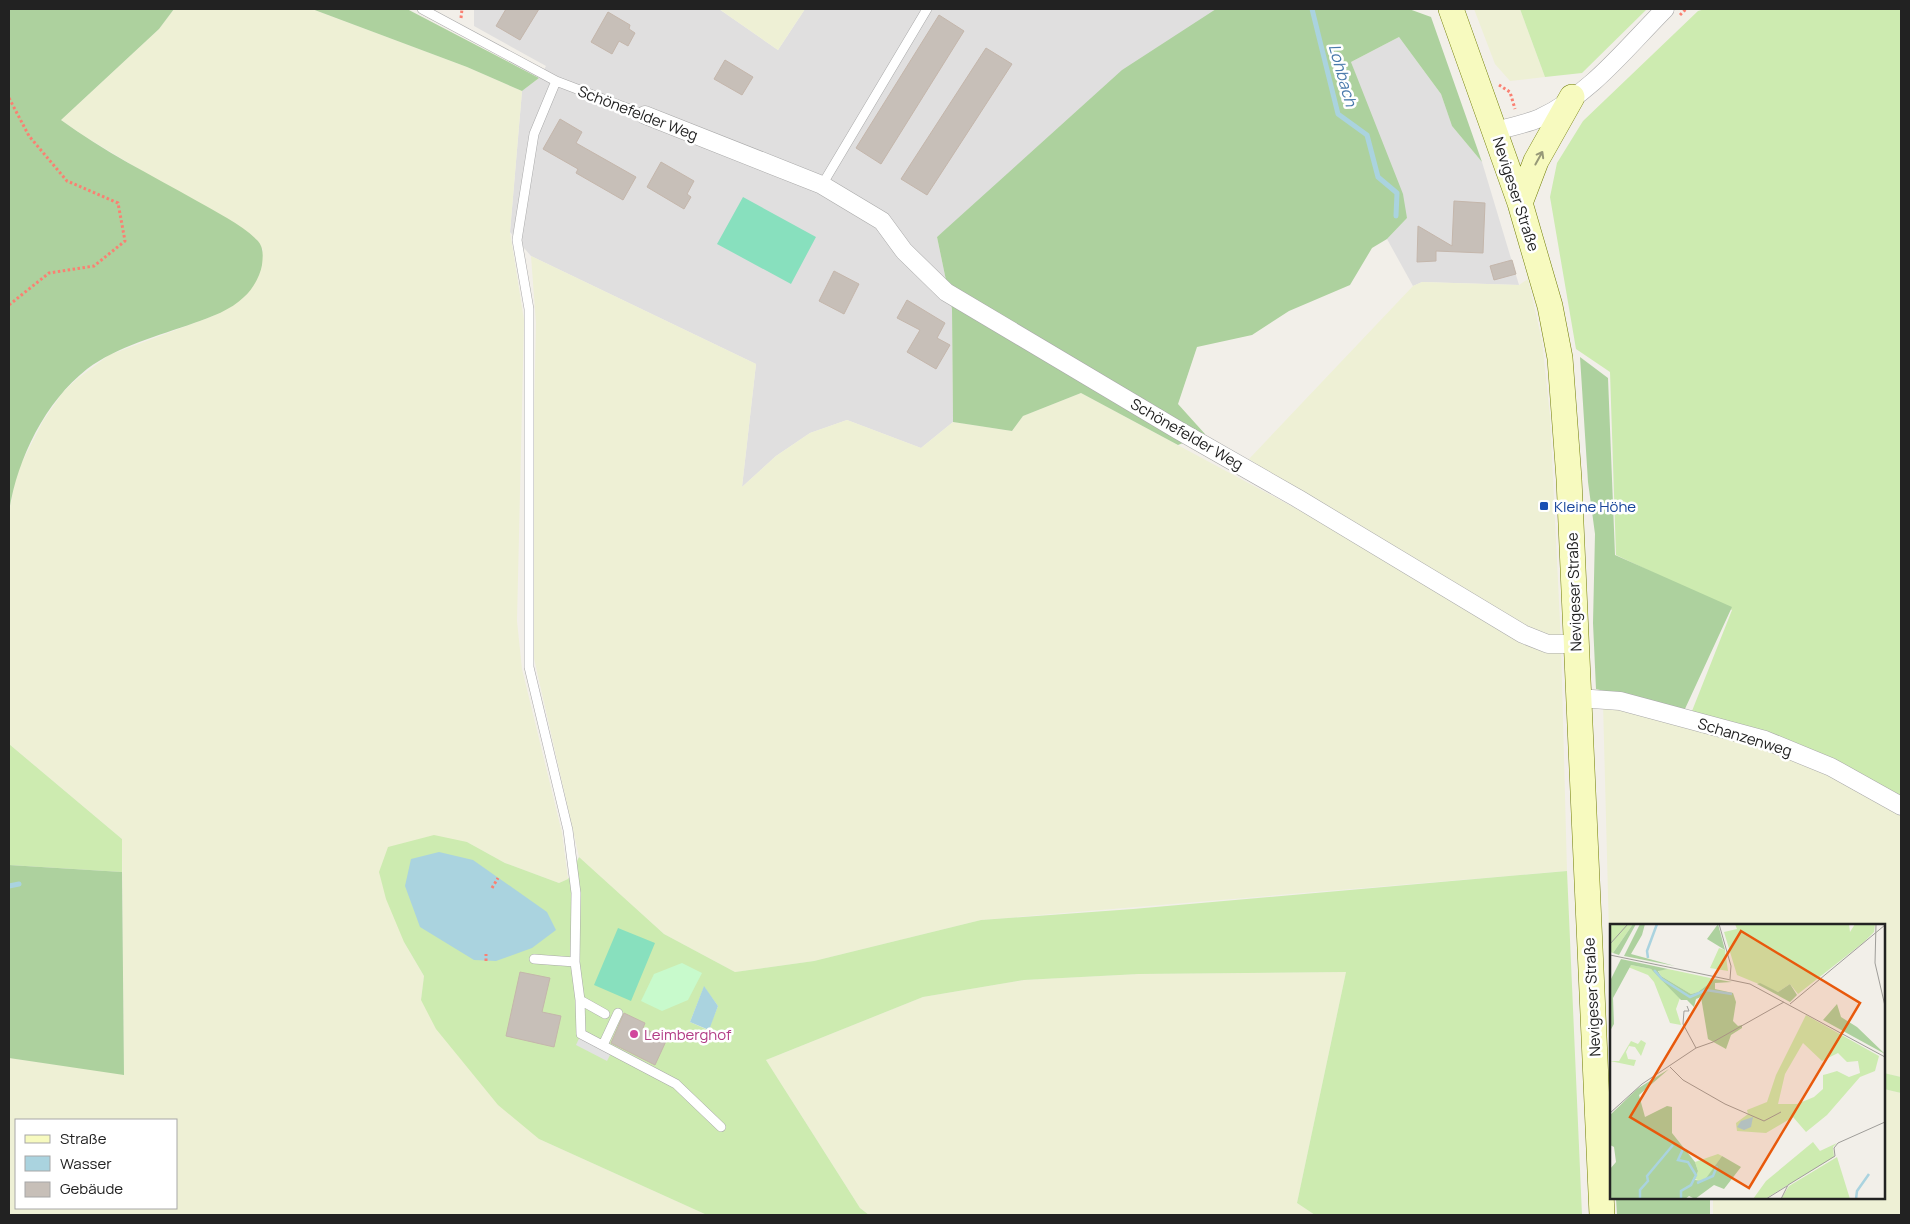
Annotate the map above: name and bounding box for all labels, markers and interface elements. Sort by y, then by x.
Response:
water label: Lohbach [1324,41,1363,109]
street label: Schönefelder Weg [575,80,701,146]
street label: Nevigeser Straße [1488,134,1544,254]
one-way arrow [1534,152,1544,166]
street label: Schönefelder Weg [1127,393,1247,475]
place label: Kleine Höhe [1554,496,1636,517]
marker: Kleine Höhe [1538,500,1550,512]
street label: Nevigeser Straße [1561,532,1587,652]
street label: Schanzenweg [1695,713,1795,761]
inset map [1610,924,1885,1199]
street label: Nevigeser Straße [1578,937,1606,1057]
place label: Leimberghof [644,1024,732,1045]
marker: Leimberghof [628,1028,640,1040]
legend [15,1119,178,1209]
text: Straße [60,1128,107,1149]
text: Wasser [60,1153,112,1174]
text: Gebäude [60,1178,123,1199]

